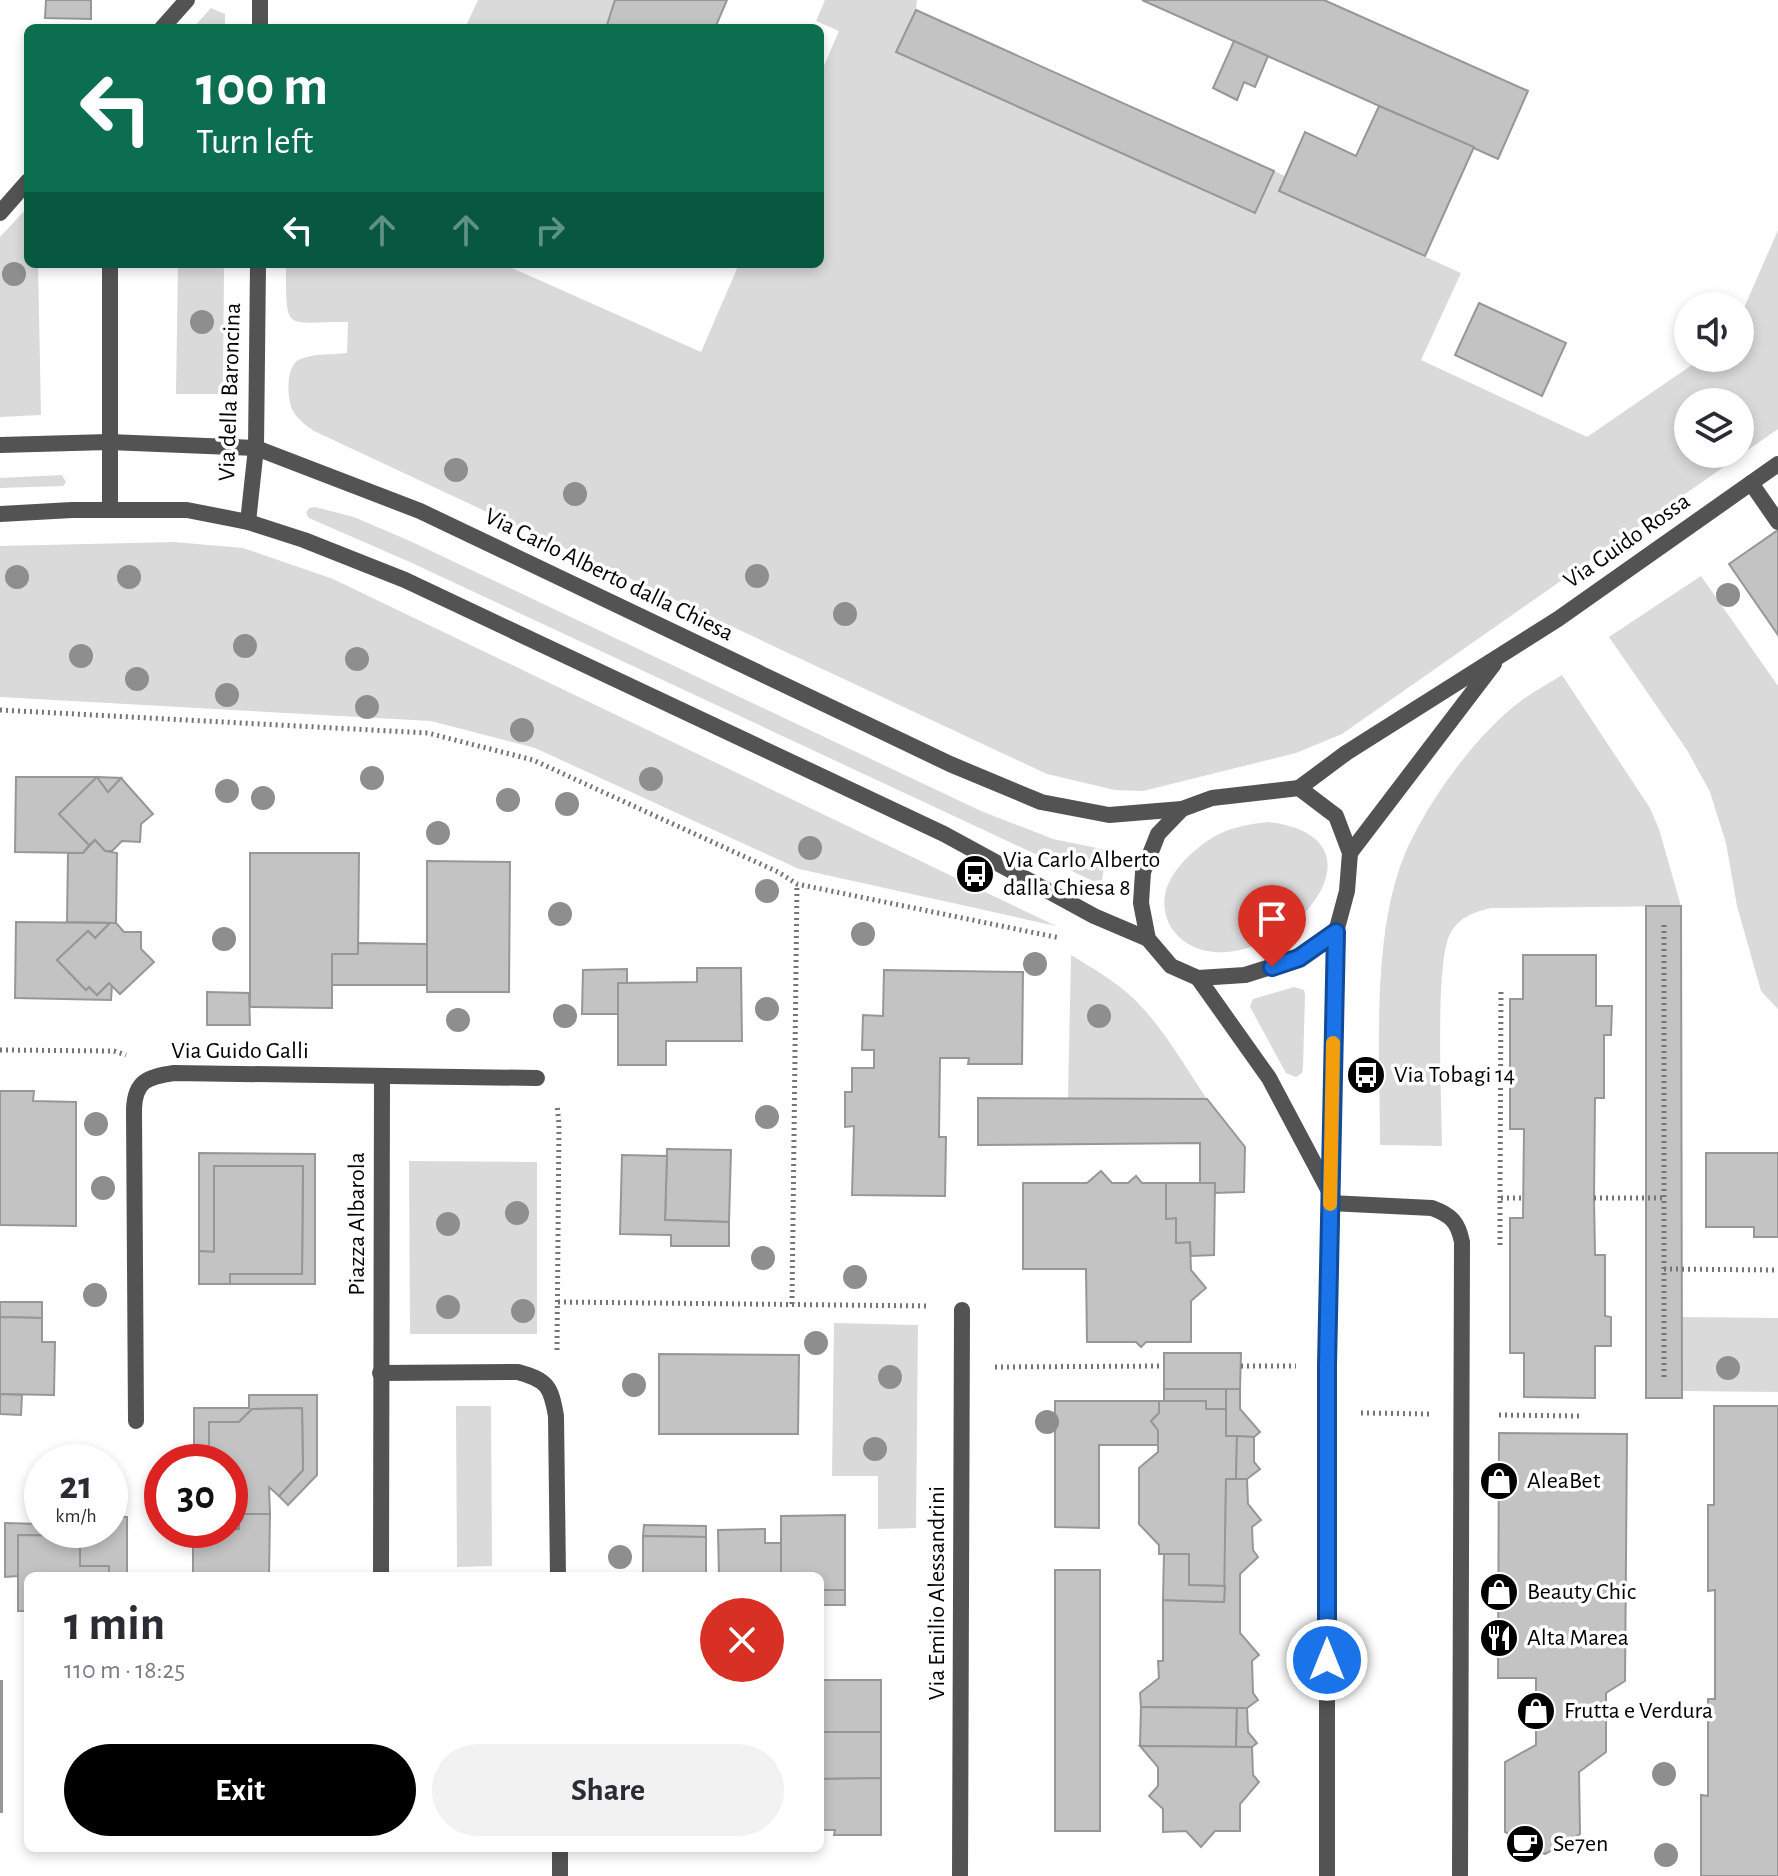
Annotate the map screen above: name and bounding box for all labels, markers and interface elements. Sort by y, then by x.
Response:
icon: left [64,56,168,160]
text: 100 m [196,59,328,115]
text: Turn left [196,124,313,160]
icon: left [276,208,320,252]
icon: ahead [360,208,404,252]
icon: ahead [444,208,488,252]
icon: right [528,208,572,252]
map controls [1674,292,1754,468]
button: sound [1674,292,1754,372]
street label: Via della Baroncina [215,302,245,482]
button: layers [1674,388,1754,468]
street label: Via Guido Rossa [1560,489,1694,593]
street label: Via Carlo Alberto dalla Chiesa [481,504,737,646]
place label: Via Carlo Alberto dalla Chiesa 8 [1003,848,1160,900]
bus stop icon: Via Carlo Alberto dalla Chiesa 8 [954,853,996,895]
pin [1238,885,1306,967]
icon: arrive [1250,897,1294,941]
street label: Via Guido Galli [171,1039,309,1063]
bus stop icon: Via Tobagi 14 [1345,1054,1387,1096]
place label: Via Tobagi 14 [1394,1063,1515,1087]
street label: Piazza Albarola [345,1152,369,1296]
speed limit sign: 30 [144,1444,248,1548]
shop icon: AleaBet [1478,1460,1520,1502]
text: 21 [59,1466,93,1506]
place label: AleaBet [1527,1469,1601,1493]
street label: Via Emilio Alessandrini [925,1486,949,1700]
text: km/h [55,1506,97,1526]
shop icon: Beauty Chic [1478,1571,1520,1613]
place label: Beauty Chic [1527,1580,1636,1604]
button: close [700,1598,784,1682]
text: 1 min [64,1601,165,1649]
restaurant icon: Alta Marea [1478,1617,1520,1659]
position arrow [1285,1618,1369,1702]
place label: Alta Marea [1527,1626,1629,1650]
text: 110 m · 18:25 [64,1657,185,1683]
shop icon: Frutta e Verdura [1515,1690,1557,1732]
place label: Frutta e Verdura [1564,1699,1713,1723]
button: Exit [64,1744,416,1836]
button: Share [432,1744,784,1836]
cafe icon: Se7en [1504,1823,1546,1865]
place label: Se7en [1553,1832,1608,1856]

